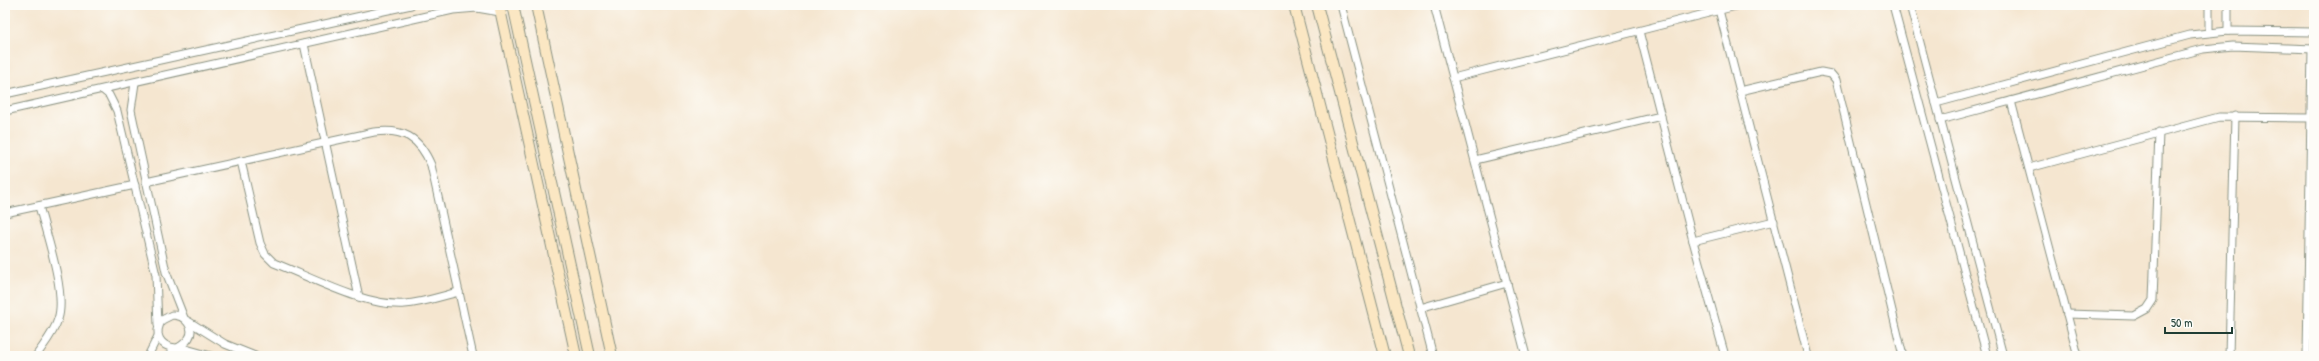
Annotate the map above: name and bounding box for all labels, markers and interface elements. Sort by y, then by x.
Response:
scale bar [2165,309,2232,335]
text: 50 m [2171,314,2192,331]

